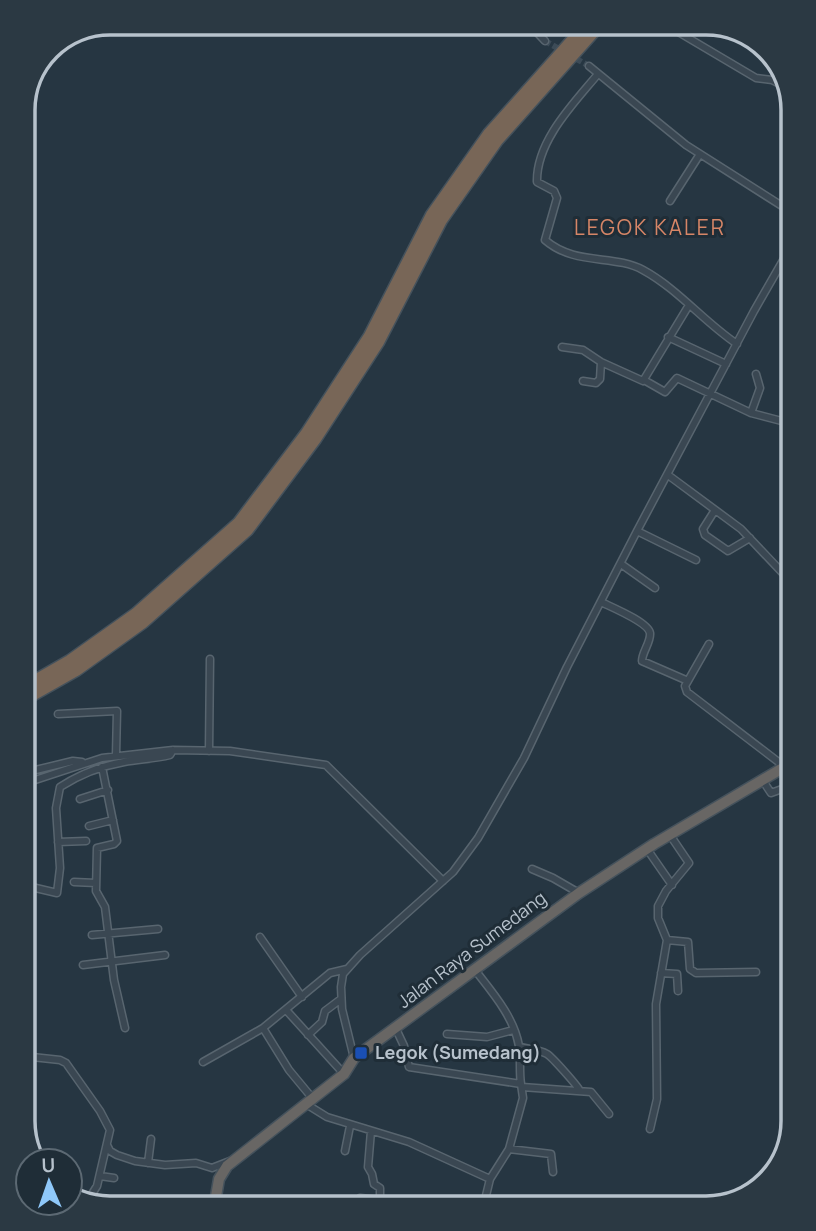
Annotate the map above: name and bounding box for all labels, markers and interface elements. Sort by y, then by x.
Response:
district label: LEGOK KALER [574,213,726,241]
street label: Jalan Raya Sumedang [392,885,550,1013]
place label: Legok (Sumedang) [375,1040,541,1064]
marker: Legok (Sumedang) [353,1045,369,1061]
north arrow [14,1147,84,1217]
text: U [41,1152,56,1178]

